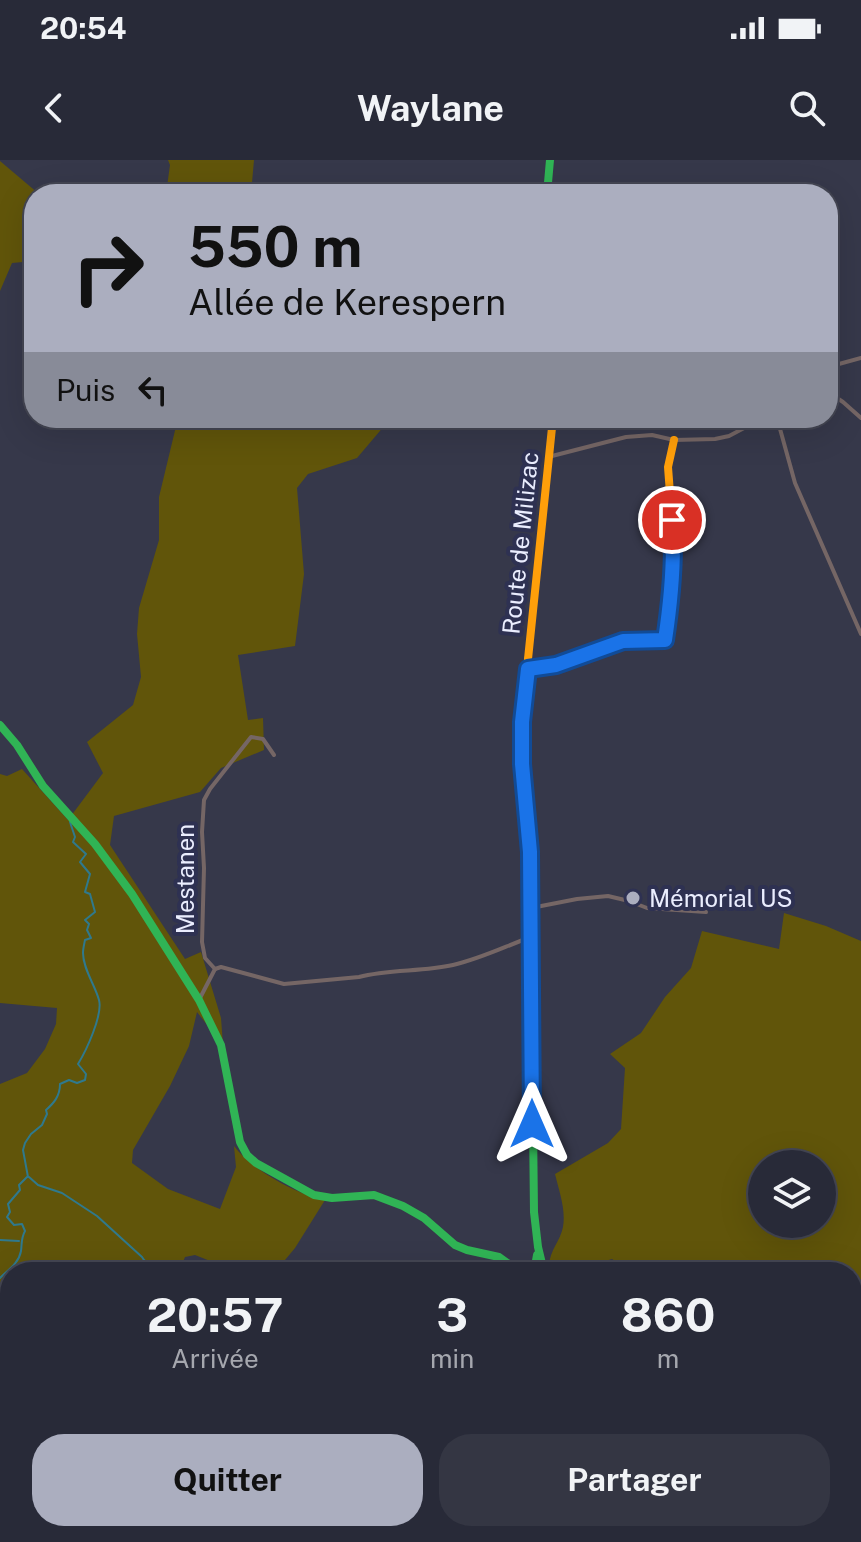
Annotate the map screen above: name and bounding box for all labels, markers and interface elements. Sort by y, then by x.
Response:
text: 20:54 [40,10,126,46]
icon: back [32,86,76,130]
icon: search [785,86,829,130]
text: Waylane [357,87,504,129]
text: 550 m [188,214,362,280]
icon: right [56,216,160,320]
text: Allée de Kerespern [188,281,506,323]
icon: left [131,368,175,412]
text: Puis [56,372,115,408]
street label: Route de Milizac [496,450,544,636]
pin [638,486,706,554]
icon: arrive [650,498,694,542]
street label: Mestanen [171,824,199,934]
place label: Mémorial US [649,884,793,912]
marker: Mémorial US [624,889,642,907]
position arrow [490,1082,574,1166]
map controls [748,1150,836,1238]
button: layers [748,1150,836,1238]
text: 20:57 [147,1286,283,1343]
text: 3 [436,1286,468,1343]
text: 860 [621,1286,715,1343]
text: Arrivée [171,1343,259,1374]
text: min [430,1343,474,1374]
text: m [657,1343,679,1374]
button: Quitter [32,1434,423,1526]
button: Partager [439,1434,830,1526]

